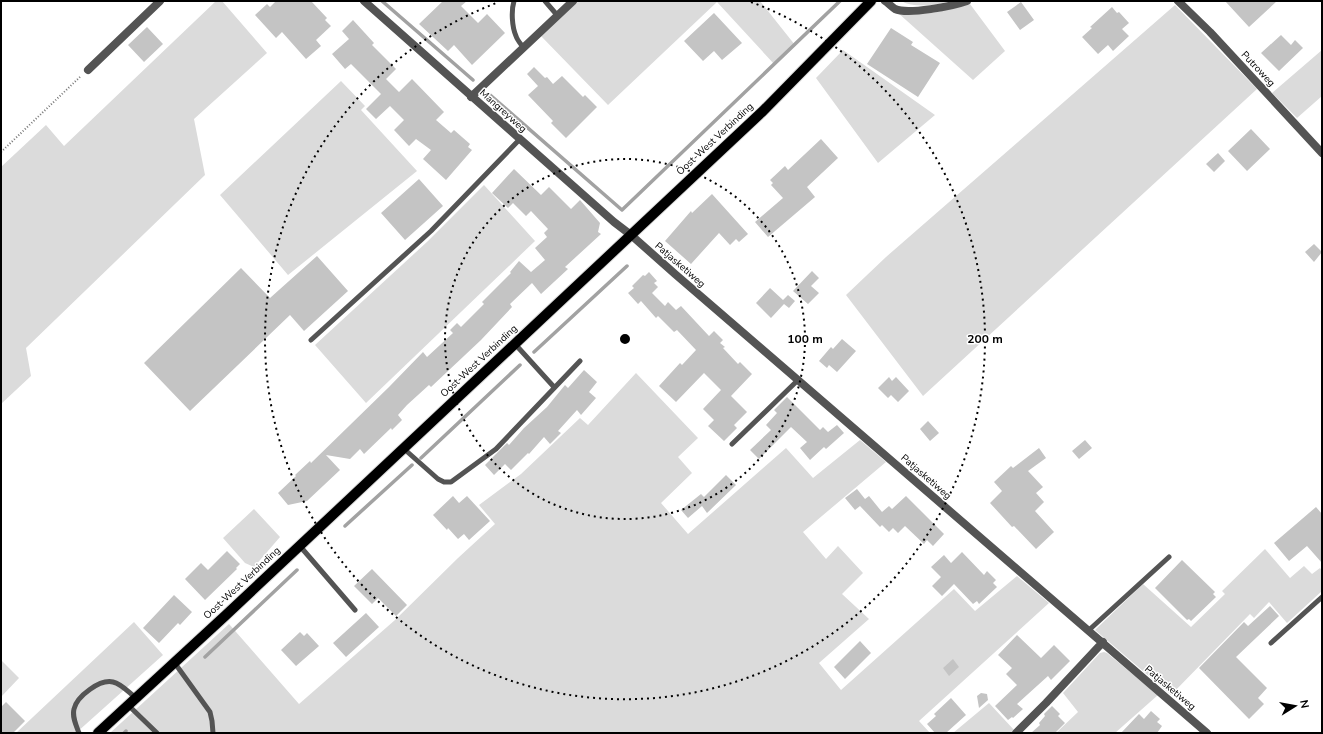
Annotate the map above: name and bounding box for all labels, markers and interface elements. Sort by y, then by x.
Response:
street label: Putroweg [1238,48,1278,90]
street label: Mangreyweg [476,86,530,136]
street label: Oost-West Verbinding [673,100,757,178]
street label: Patjasketiweg [652,239,708,291]
street label: Oost-West Verbinding [437,322,521,400]
text: 100 m [787,331,823,347]
text: 200 m [967,331,1003,347]
centre of rings [618,332,632,346]
street label: Patjasketiweg [898,451,954,503]
street label: Oost-West Verbinding [200,544,284,622]
street label: Patjasketiweg [1141,662,1199,714]
north arrow [1275,686,1315,726]
text: N [1296,699,1312,710]

